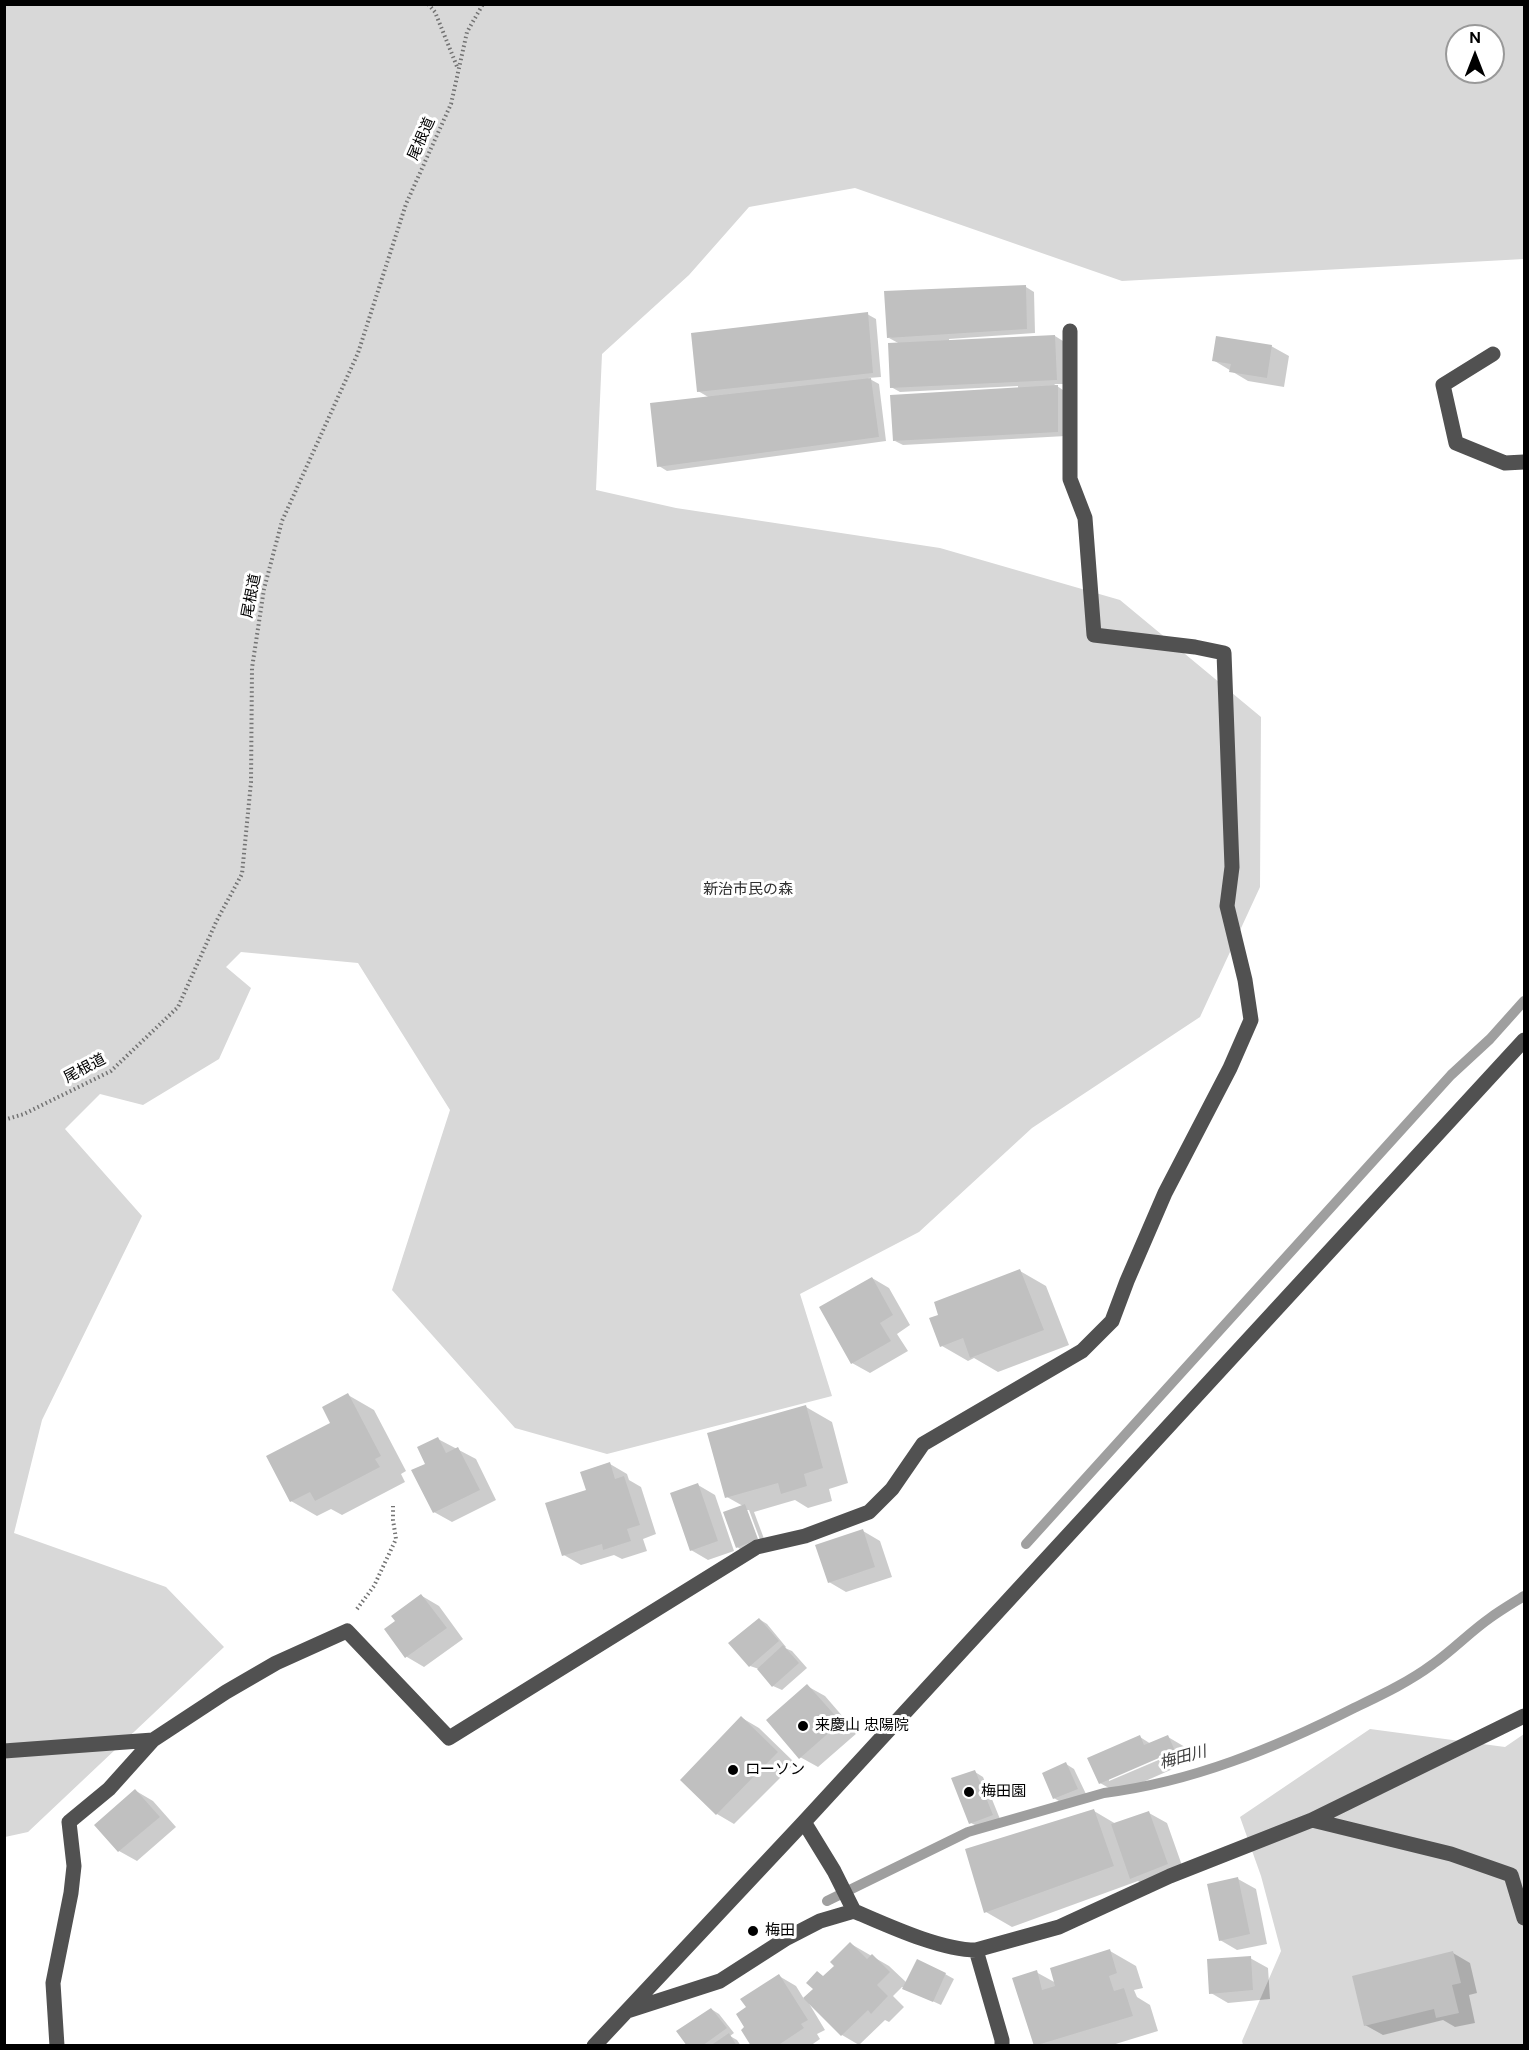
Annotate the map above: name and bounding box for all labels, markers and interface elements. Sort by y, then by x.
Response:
north arrow [1445,24,1505,84]
text: N [1469,27,1481,48]
street label: 尾根道 [405,115,439,163]
street label: 尾根道 [239,572,265,620]
park label: 新治市民の森 [703,881,793,899]
street label: 尾根道 [61,1050,109,1088]
place label: 来慶山 忠陽院 [815,1717,909,1735]
marker: 来慶山 忠陽院 [796,1719,810,1733]
water label: 梅田川 [1157,1743,1209,1773]
place label: ローソン [745,1761,805,1779]
marker: ローソン [726,1763,740,1777]
place label: 梅田園 [981,1783,1026,1801]
marker: 梅田園 [962,1785,976,1799]
place label: 梅田 [765,1922,795,1940]
marker: 梅田 [746,1924,760,1938]

